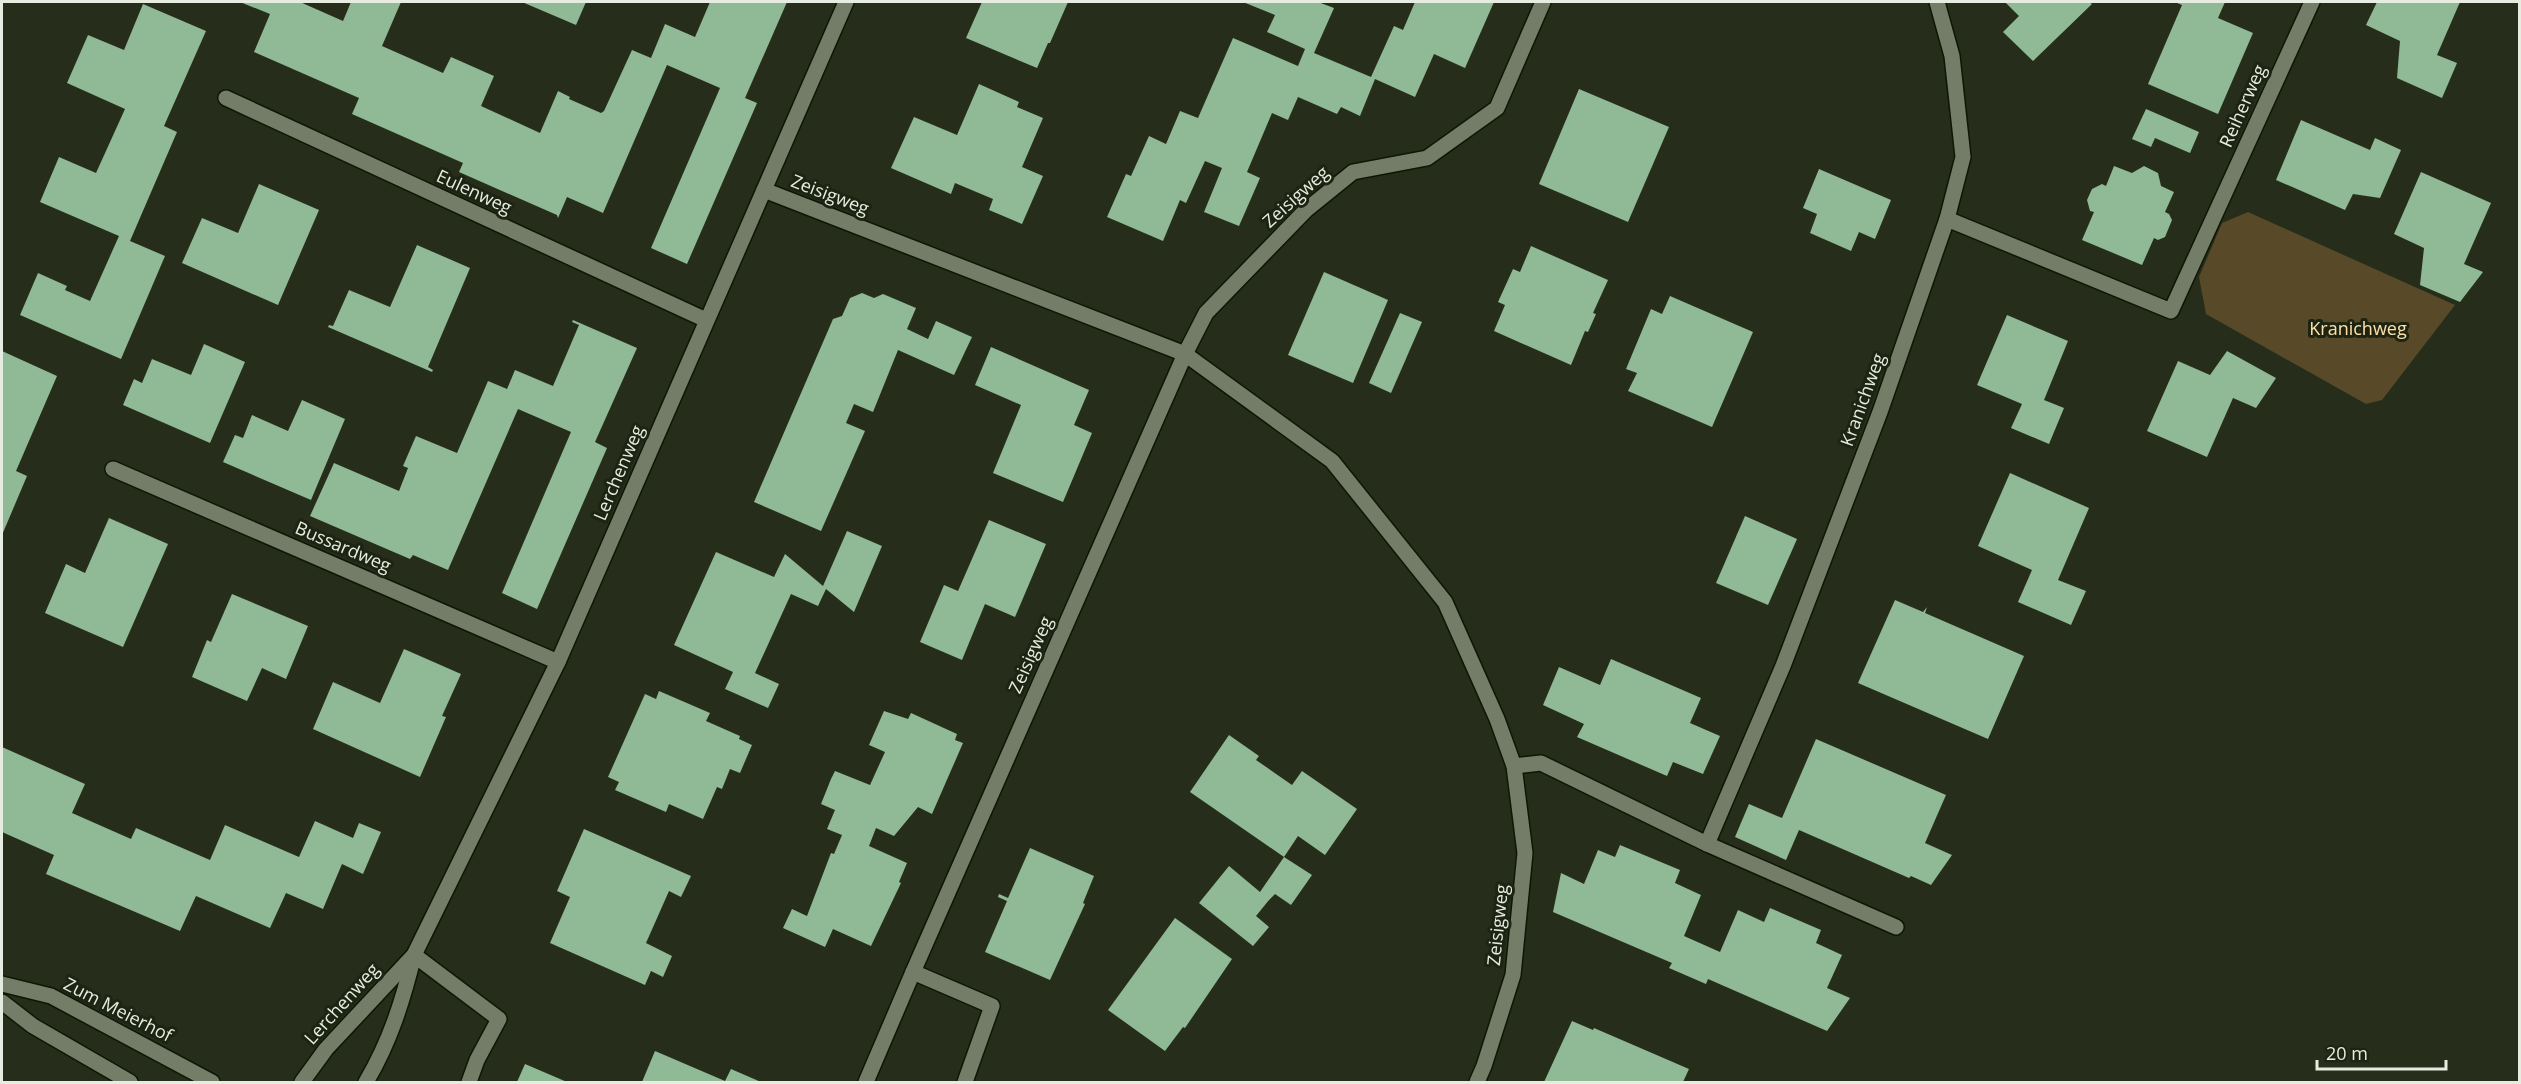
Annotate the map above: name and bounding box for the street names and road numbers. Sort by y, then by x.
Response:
street label: Reiherweg [2213,60,2271,151]
street label: Zeisigweg [1257,160,1334,233]
street label: Eulenweg [433,163,516,219]
street label: Zeisigweg [788,168,873,220]
street label: Kranichweg [1834,350,1890,450]
street label: Lerchenweg [587,421,649,524]
street label: Bussardweg [292,515,395,577]
street label: Zeisigweg [1003,612,1058,697]
street label: Zeisigweg [1481,883,1513,967]
street label: Lerchenweg [298,957,384,1049]
street label: Zum Meierhof [60,971,178,1047]

